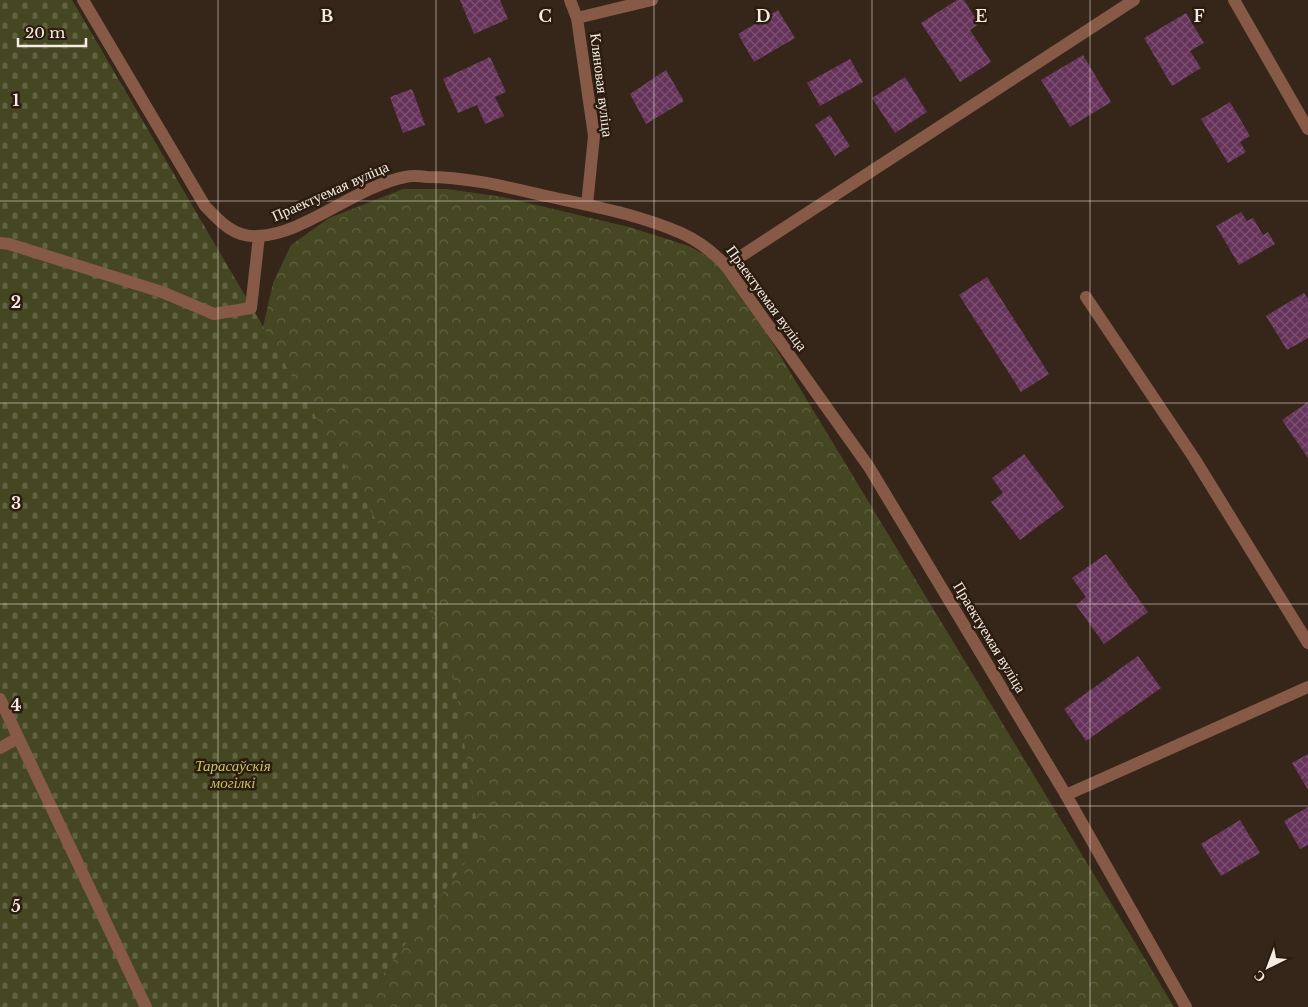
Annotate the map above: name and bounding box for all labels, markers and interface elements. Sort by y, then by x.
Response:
text: B [321,6,334,26]
text: C [538,6,552,26]
text: D [756,6,770,26]
text: E [975,6,987,26]
text: F [1193,6,1205,26]
scale bar [18,15,85,47]
text: 20 m [25,23,65,42]
street label: Кляновая вуліца [586,32,618,138]
text: 1 [13,90,20,110]
street label: Праектуемая вуліца [269,157,392,225]
street label: Праектуемая вуліца [722,241,812,355]
text: 2 [11,292,21,312]
text: 3 [11,493,21,513]
street label: Праектуемая вуліца [949,578,1031,696]
text: 4 [11,695,21,715]
park label: Тарасаўскія могілкі [195,756,271,792]
text: 5 [11,896,21,916]
north arrow [1243,942,1293,992]
text: С [1250,967,1269,987]

